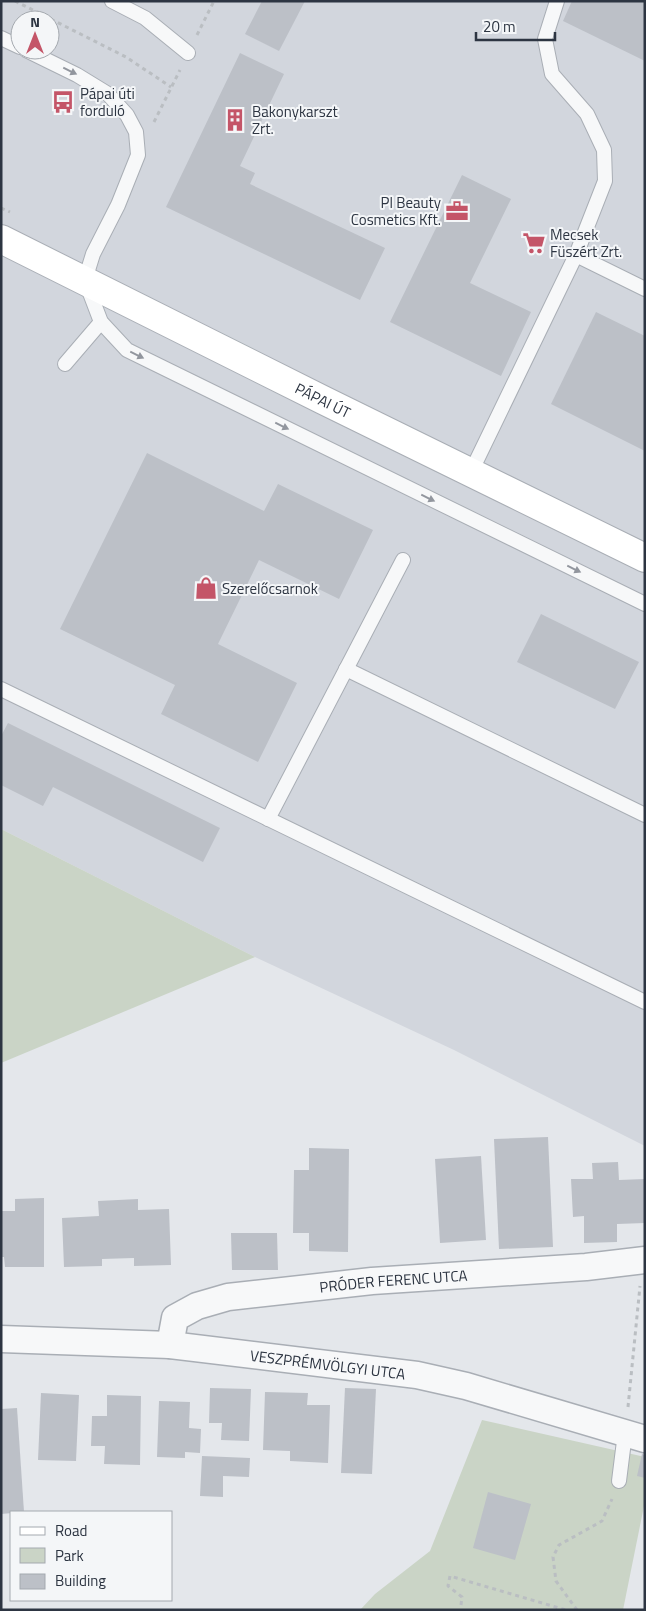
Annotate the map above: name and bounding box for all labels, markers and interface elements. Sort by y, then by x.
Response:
north arrow [10,10,60,60]
scale bar [476,10,555,42]
text: N [30,11,40,32]
text: 20 m [483,15,516,38]
one-way arrow [63,67,77,75]
place label: Pápai úti forduló [80,82,135,122]
bus stop icon: Pápai úti forduló [50,89,76,115]
place label: Bakonykarszt Zrt. [252,100,339,140]
building icon: Bakonykarszt Zrt. [222,107,248,133]
place label: Pl Beauty Cosmetics Kft. [351,191,441,231]
office icon: Pl Beauty Cosmetics Kft. [444,198,470,224]
place label: Mecsek Füszért Zrt. [550,223,622,263]
supermarket icon: Mecsek Füszért Zrt. [521,230,547,256]
one-way arrow [129,351,144,359]
street label: PÁPAI ÚT [291,376,355,423]
one-way arrow [275,422,290,431]
one-way arrow [421,494,435,502]
one-way arrow [567,566,581,574]
shop icon: Szerelőcsarnok [193,575,219,601]
place label: Szerelőcsarnok [222,577,318,600]
street label: PRÓDER FERENC UTCA [318,1263,468,1298]
street label: VESZPRÉMVÖLGYI UTCA [249,1343,407,1385]
legend [10,1511,172,1601]
text: Road [55,1519,87,1542]
text: Park [55,1544,84,1567]
text: Building [55,1569,106,1592]

